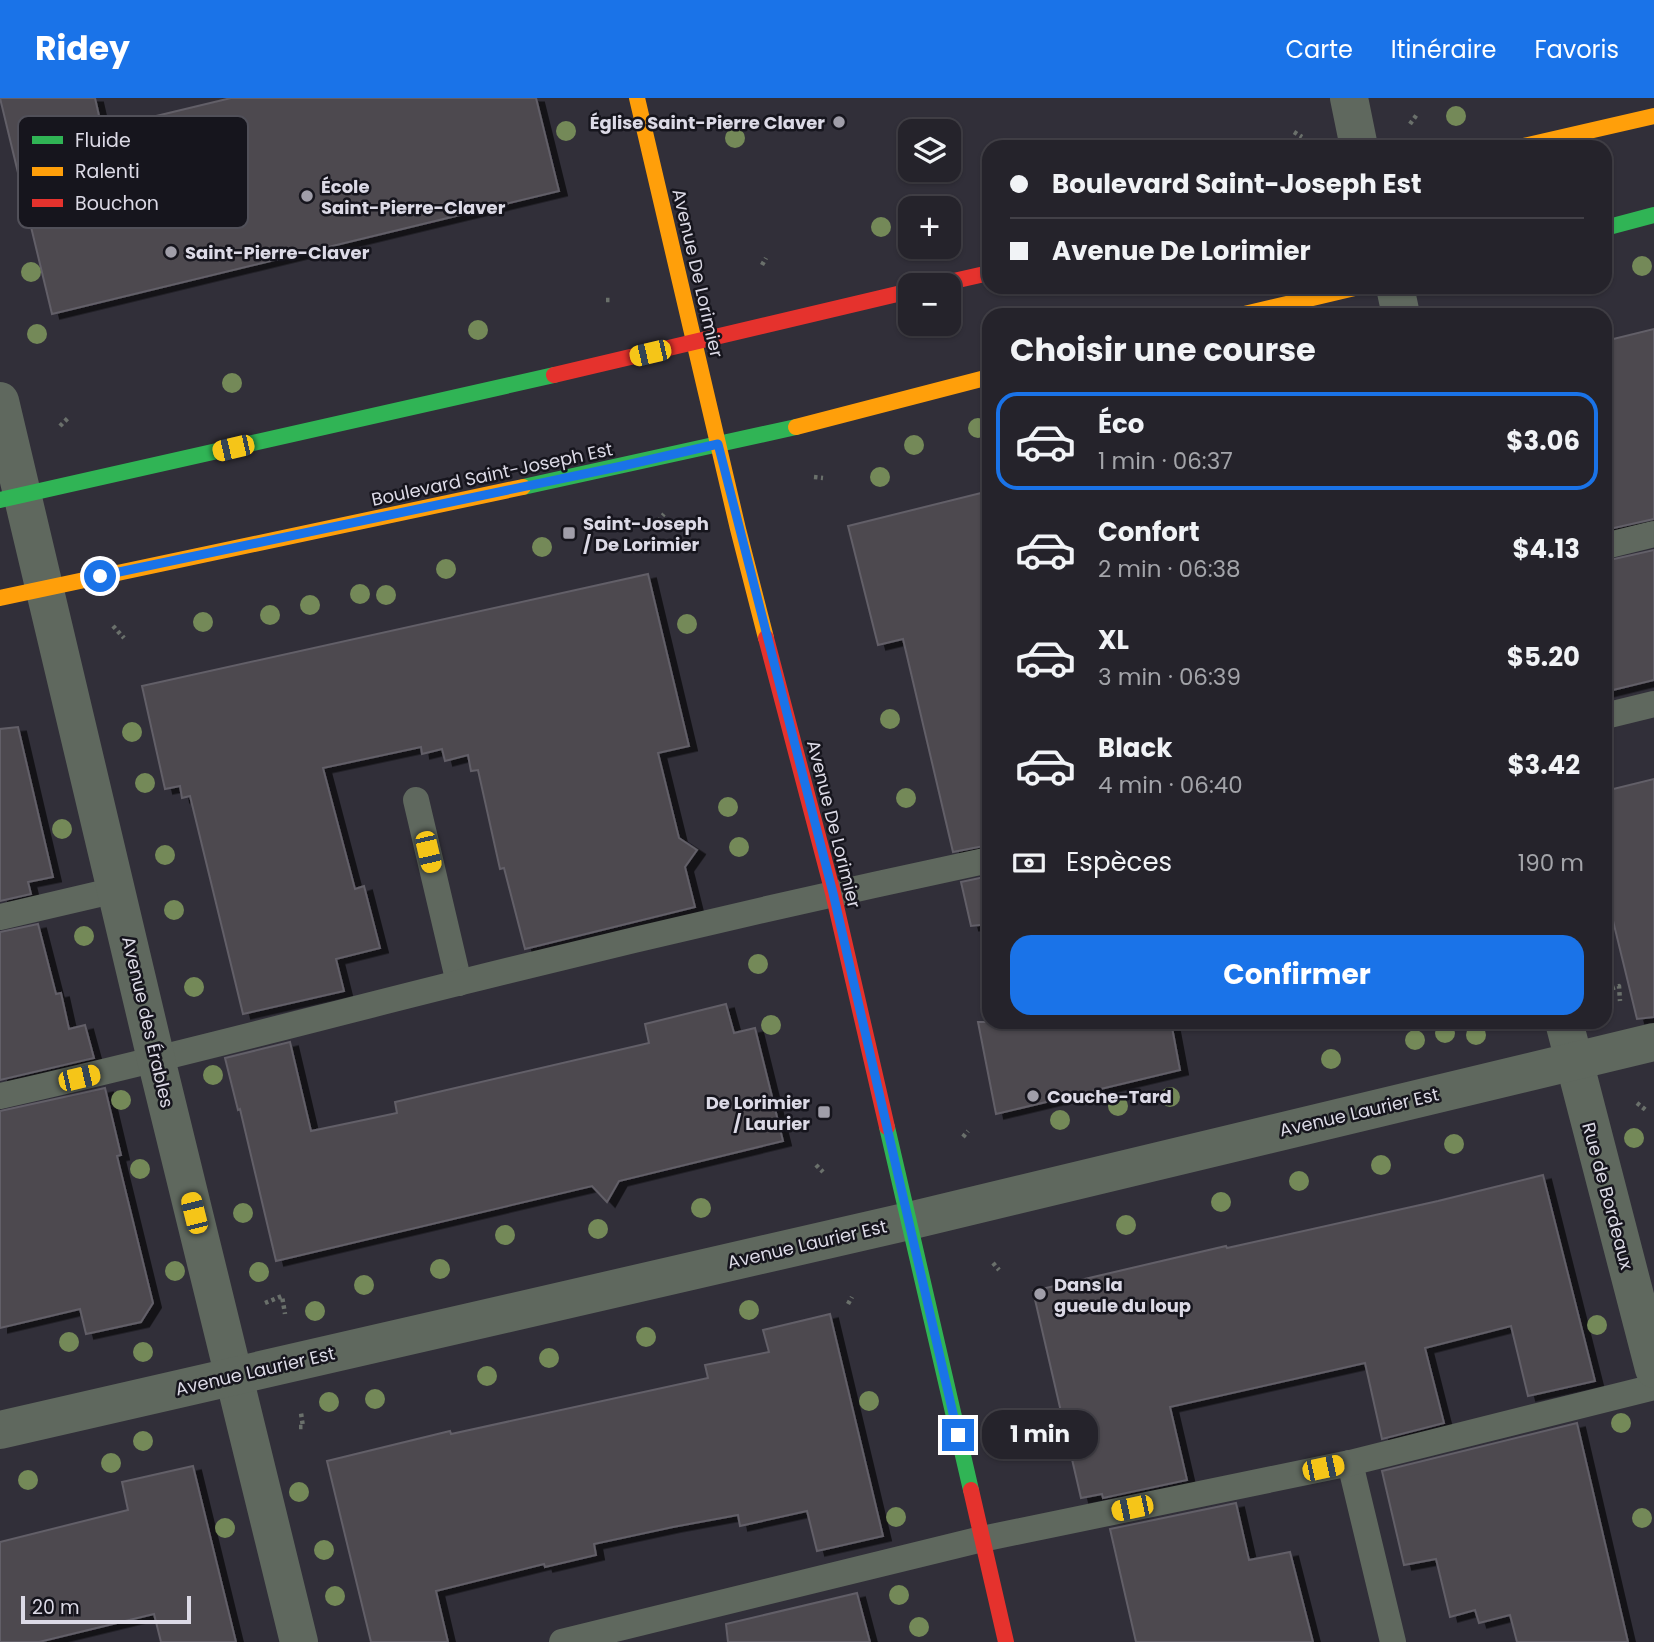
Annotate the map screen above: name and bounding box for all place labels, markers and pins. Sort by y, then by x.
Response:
place label: Église Saint-Pierre Claver [590,110,825,135]
marker: Église Saint-Pierre Claver [831,114,847,130]
place label: École Saint-Pierre-Claver [321,174,506,220]
marker: École Saint-Pierre-Claver [299,188,315,204]
place label: Saint-Pierre-Claver [185,240,370,265]
marker: Saint-Pierre-Claver [163,244,179,260]
place label: Saint-Joseph / De Lorimier [583,511,709,557]
marker: Saint-Joseph / De Lorimier [561,525,577,541]
place label: Couche-Tard [1047,1084,1172,1109]
marker: Couche-Tard [1025,1088,1041,1104]
place label: De Lorimier / Laurier [706,1090,810,1136]
marker: De Lorimier / Laurier [816,1104,832,1120]
place label: Dans la gueule du loup [1054,1272,1191,1318]
marker: Dans la gueule du loup [1032,1286,1048,1302]

